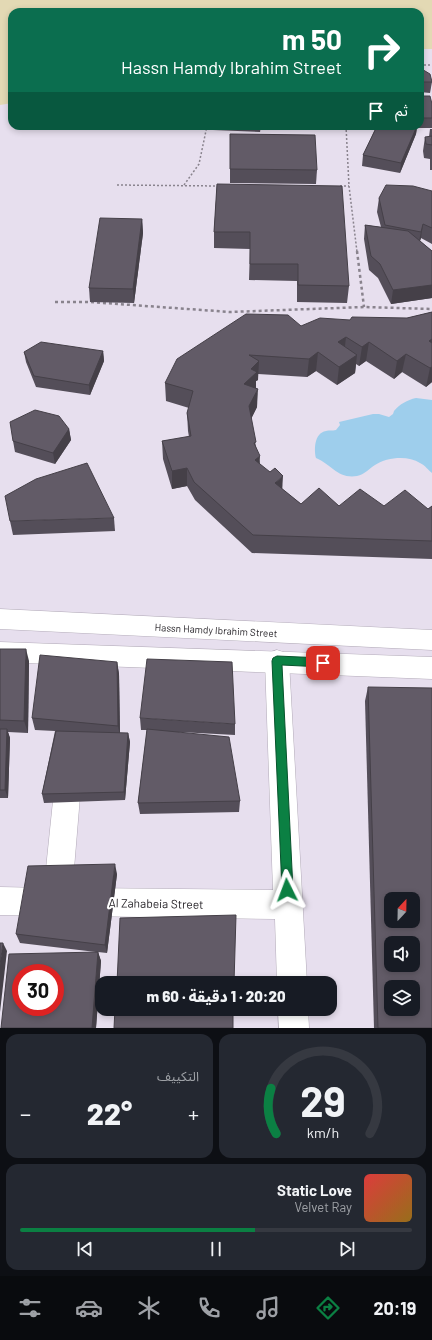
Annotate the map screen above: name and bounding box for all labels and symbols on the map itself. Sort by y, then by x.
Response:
street label: Hassn Hamdy Ibrahim Street [154,621,278,639]
pin [306,646,340,680]
position arrow [266,869,308,911]
north arrow [384,892,420,928]
street label: Al Zahabeia Street [108,895,204,911]
speed limit sign: 30 [12,964,64,1016]

